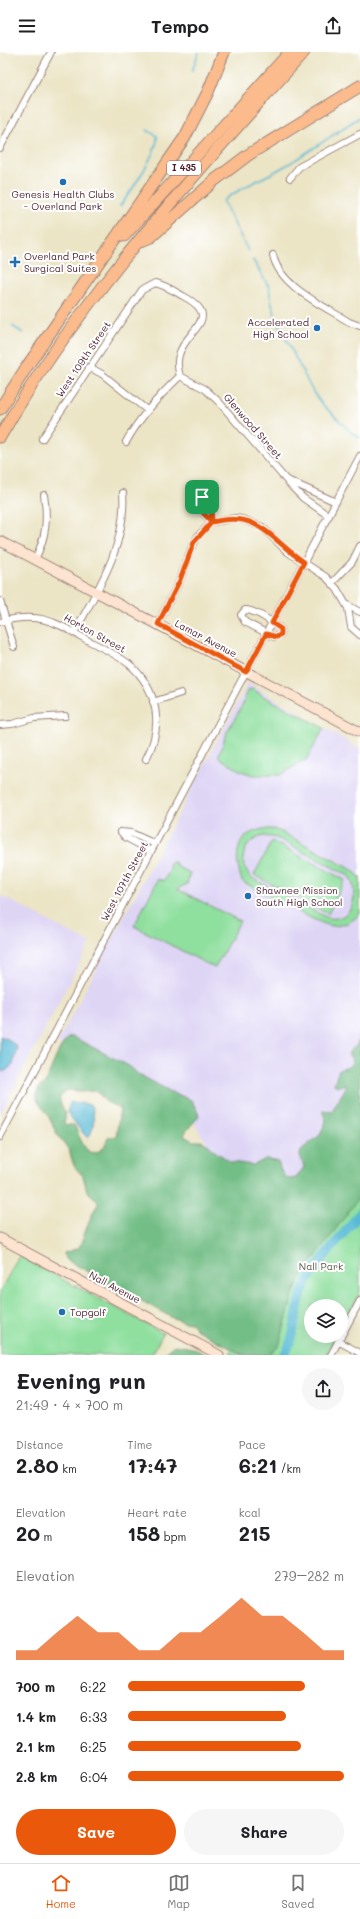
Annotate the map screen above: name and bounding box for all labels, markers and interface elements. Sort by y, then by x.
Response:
text: Tempo [151,14,209,38]
icon: menu [16,15,38,37]
icon: share [322,15,344,37]
road number: I 435 [167,161,201,175]
marker: Genesis Health Clubs - Overland Park [58,177,68,187]
place label: Genesis Health Clubs - Overland Park [12,187,115,213]
place label: Overland Park Surgical Suites [24,249,97,275]
marker: Overland Park Surgical Suites [9,256,21,268]
place label: Accelerated High School [247,315,309,341]
street label: West 109th Street [52,318,114,400]
marker: Accelerated High School [312,323,322,333]
street label: Glenwood Street [221,390,285,462]
pin [185,480,219,514]
icon: arrive [191,486,213,508]
street label: Horton Street [61,610,129,656]
street label: Lamar Avenue [172,616,240,660]
street label: West 107th Street [97,839,151,923]
place label: Shawnee Mission South High School [256,883,343,909]
marker: Shawnee Mission South High School [243,891,253,901]
park label: Nall Park [299,1259,343,1273]
street label: Nall Avenue [87,1268,143,1306]
map controls [304,1299,348,1343]
button: layers [304,1299,348,1343]
place label: Topgolf [70,1305,107,1319]
marker: Topgolf [57,1307,67,1317]
text: Evening run [16,1366,146,1395]
button: share [302,1368,344,1410]
text: 21:49 · 4 × 700 m [16,1396,123,1413]
text: Distance [16,1437,63,1452]
text: Time [127,1437,152,1452]
text: Pace [239,1437,266,1452]
text: 2.80 [16,1452,59,1478]
text: 17:47 [127,1452,178,1478]
text: 6:21 [239,1452,277,1478]
text: km [59,1461,77,1476]
text: /km [277,1461,301,1476]
text: Elevation [16,1505,65,1520]
text: Heart rate [127,1505,187,1520]
text: kcal [239,1505,261,1520]
text: 20 [16,1520,40,1546]
text: 158 [127,1520,160,1546]
text: 215 [239,1520,270,1546]
text: m [40,1529,52,1544]
text: bpm [160,1529,186,1544]
text: Elevation [16,1567,74,1584]
text: 279–282 m [274,1567,344,1584]
text: 700 m [16,1678,55,1695]
text: 6:22 [80,1678,106,1695]
text: 1.4 km [16,1708,56,1725]
text: 6:33 [80,1708,107,1725]
text: 2.1 km [16,1738,55,1755]
text: 6:25 [80,1738,107,1755]
text: 2.8 km [16,1768,57,1785]
text: 6:04 [80,1768,108,1785]
button: Save [16,1809,176,1855]
button: Share [184,1809,344,1855]
tab: Home [46,1872,76,1911]
tab: Map [167,1872,190,1911]
tab: Saved [282,1872,314,1911]

